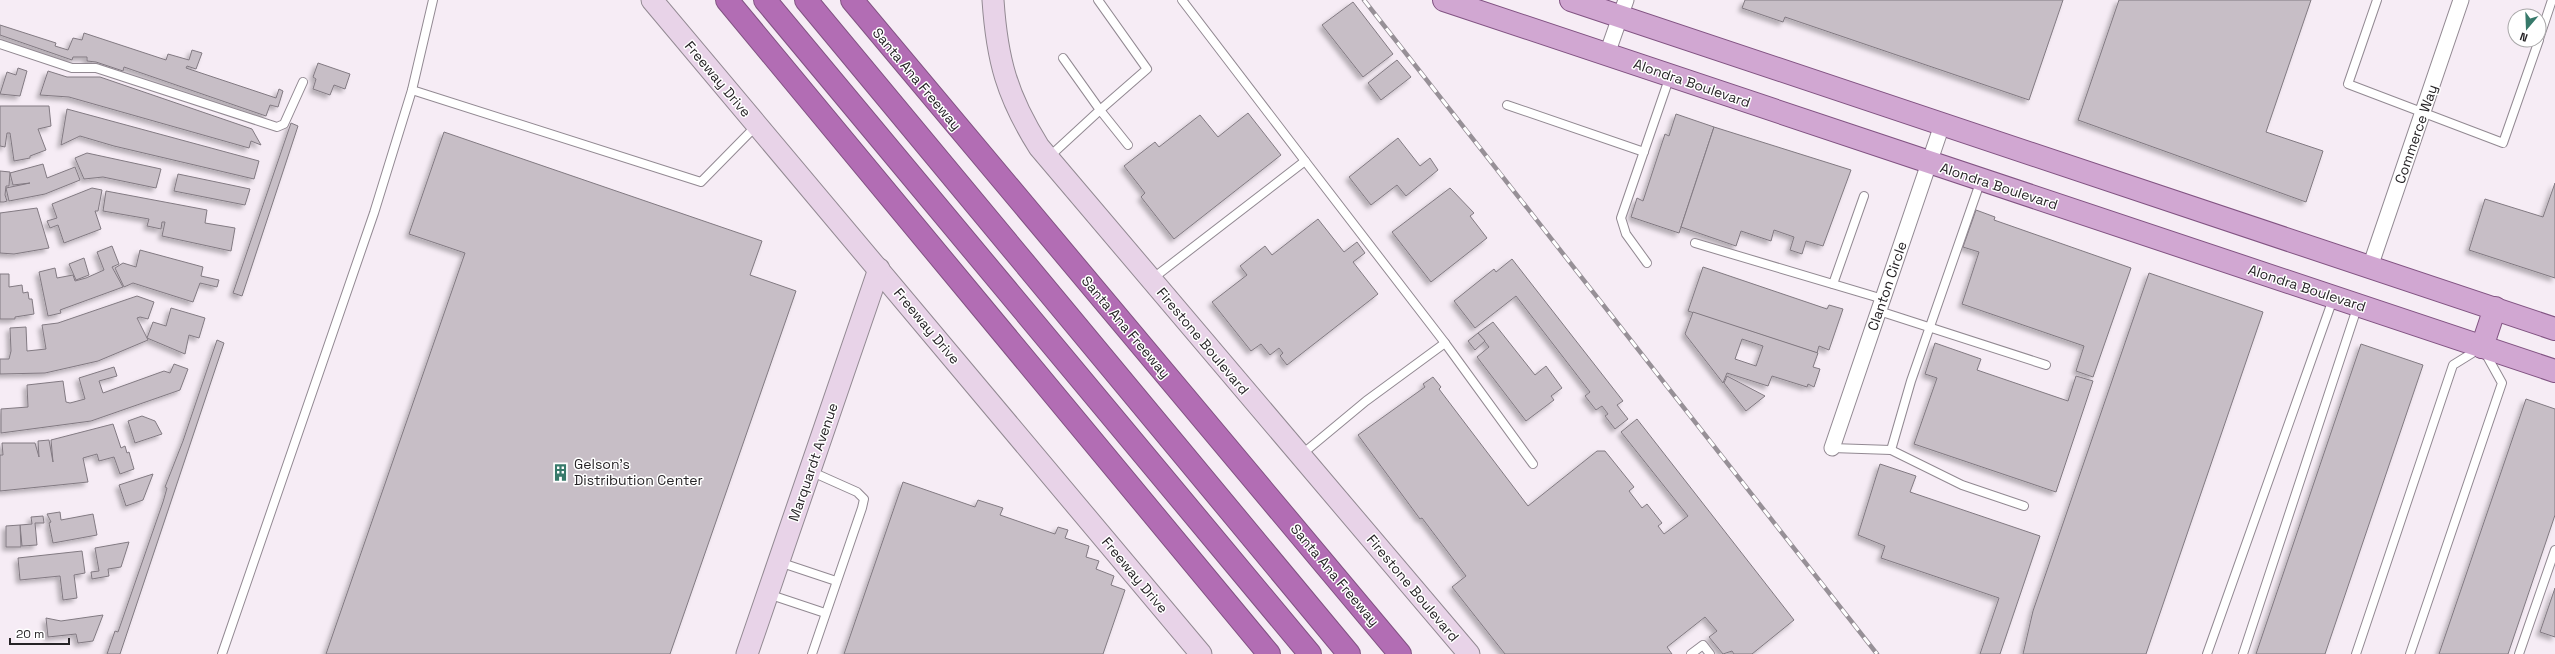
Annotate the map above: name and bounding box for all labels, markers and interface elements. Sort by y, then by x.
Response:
north arrow [2507,8,2547,48]
street label: Santa Ana Freeway [869,24,965,134]
text: N [2518,30,2530,45]
street label: Freeway Drive [681,37,755,121]
street label: Alondra Boulevard [1631,55,1753,111]
street label: Commerce Way [2391,82,2441,186]
street label: Alondra Boulevard [1938,159,2060,213]
street label: Clanton Circle [1863,239,1911,333]
street label: Alondra Boulevard [2246,261,2368,315]
street label: Santa Ana Freeway [1078,272,1174,382]
street label: Freeway Drive [890,284,964,368]
street label: Firestone Boulevard [1153,284,1253,398]
street label: Marquardt Avenue [784,400,842,524]
place label: Gelson's Distribution Center [574,455,703,489]
building icon: Gelson's Distribution Center [551,462,571,482]
street label: Santa Ana Freeway [1287,520,1383,630]
street label: Firestone Boulevard [1363,531,1463,645]
street label: Freeway Drive [1098,533,1172,617]
scale bar [10,620,69,646]
text: 20 m [16,626,44,642]

